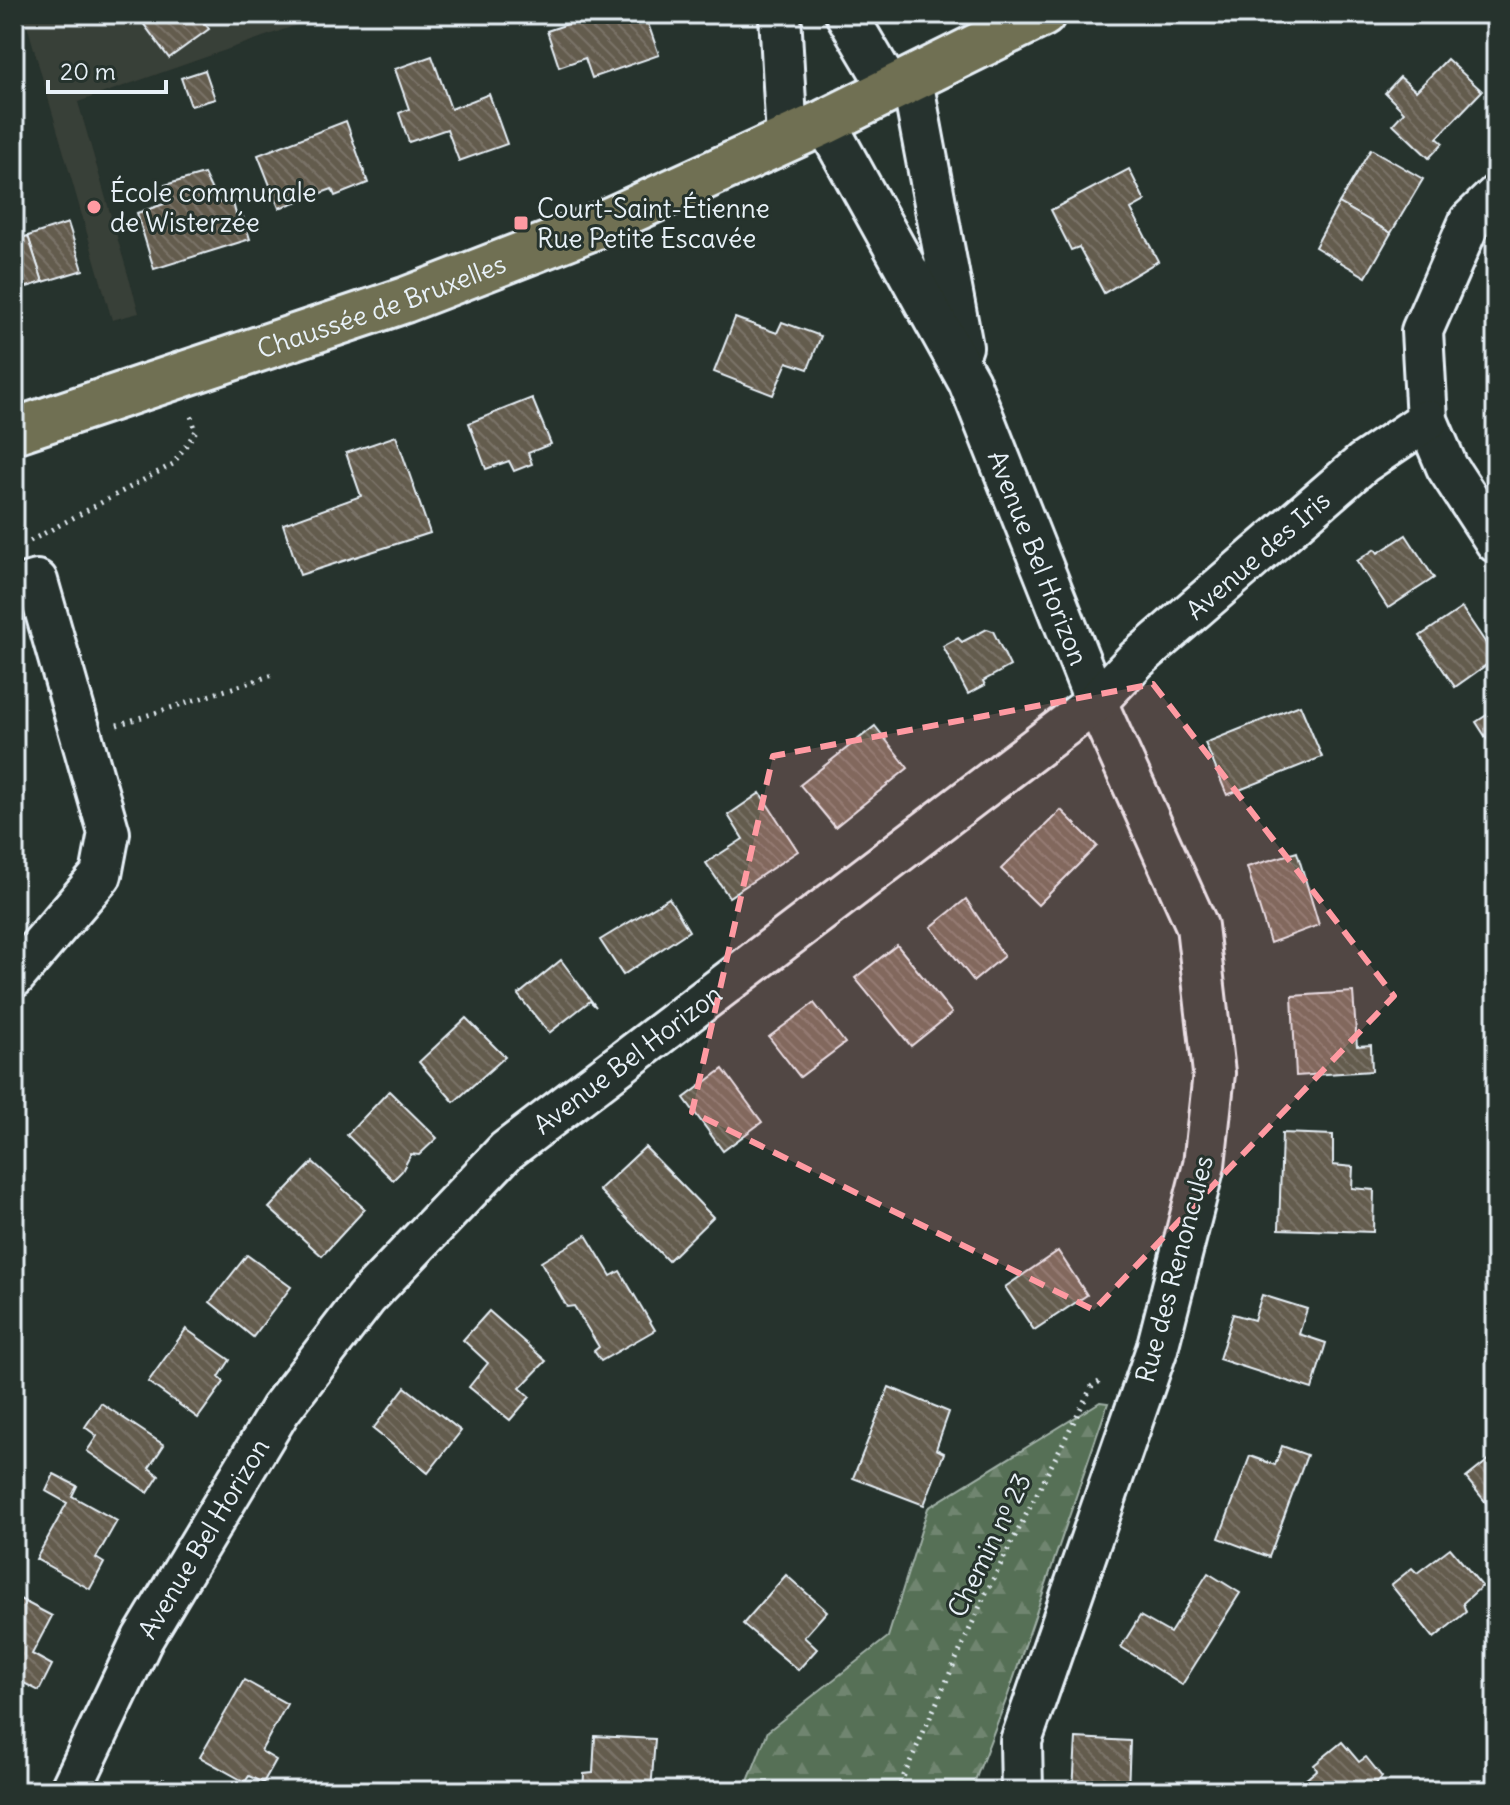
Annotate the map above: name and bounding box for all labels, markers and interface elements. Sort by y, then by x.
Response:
scale bar [48,44,166,94]
text: 20 m [60,56,116,86]
place label: École communale de Wisterzée [110,175,316,239]
place label: Court-Saint-Étienne Rue Petite Escavée [537,191,770,255]
marker: École communale de Wisterzée [85,198,103,216]
marker: Court-Saint-Étienne Rue Petite Escavée [512,214,530,232]
street label: Chaussée de Bruxelles [253,246,510,365]
street label: Avenue Bel Horizon [981,445,1096,670]
street label: Avenue des Iris [1179,483,1336,626]
street label: Avenue Bel Horizon [526,977,728,1141]
street label: Rue des Renoncules [1128,1152,1220,1386]
street label: Avenue Bel Horizon [130,1432,276,1644]
street label: Chemin nᵒ 23 [940,1468,1038,1622]

